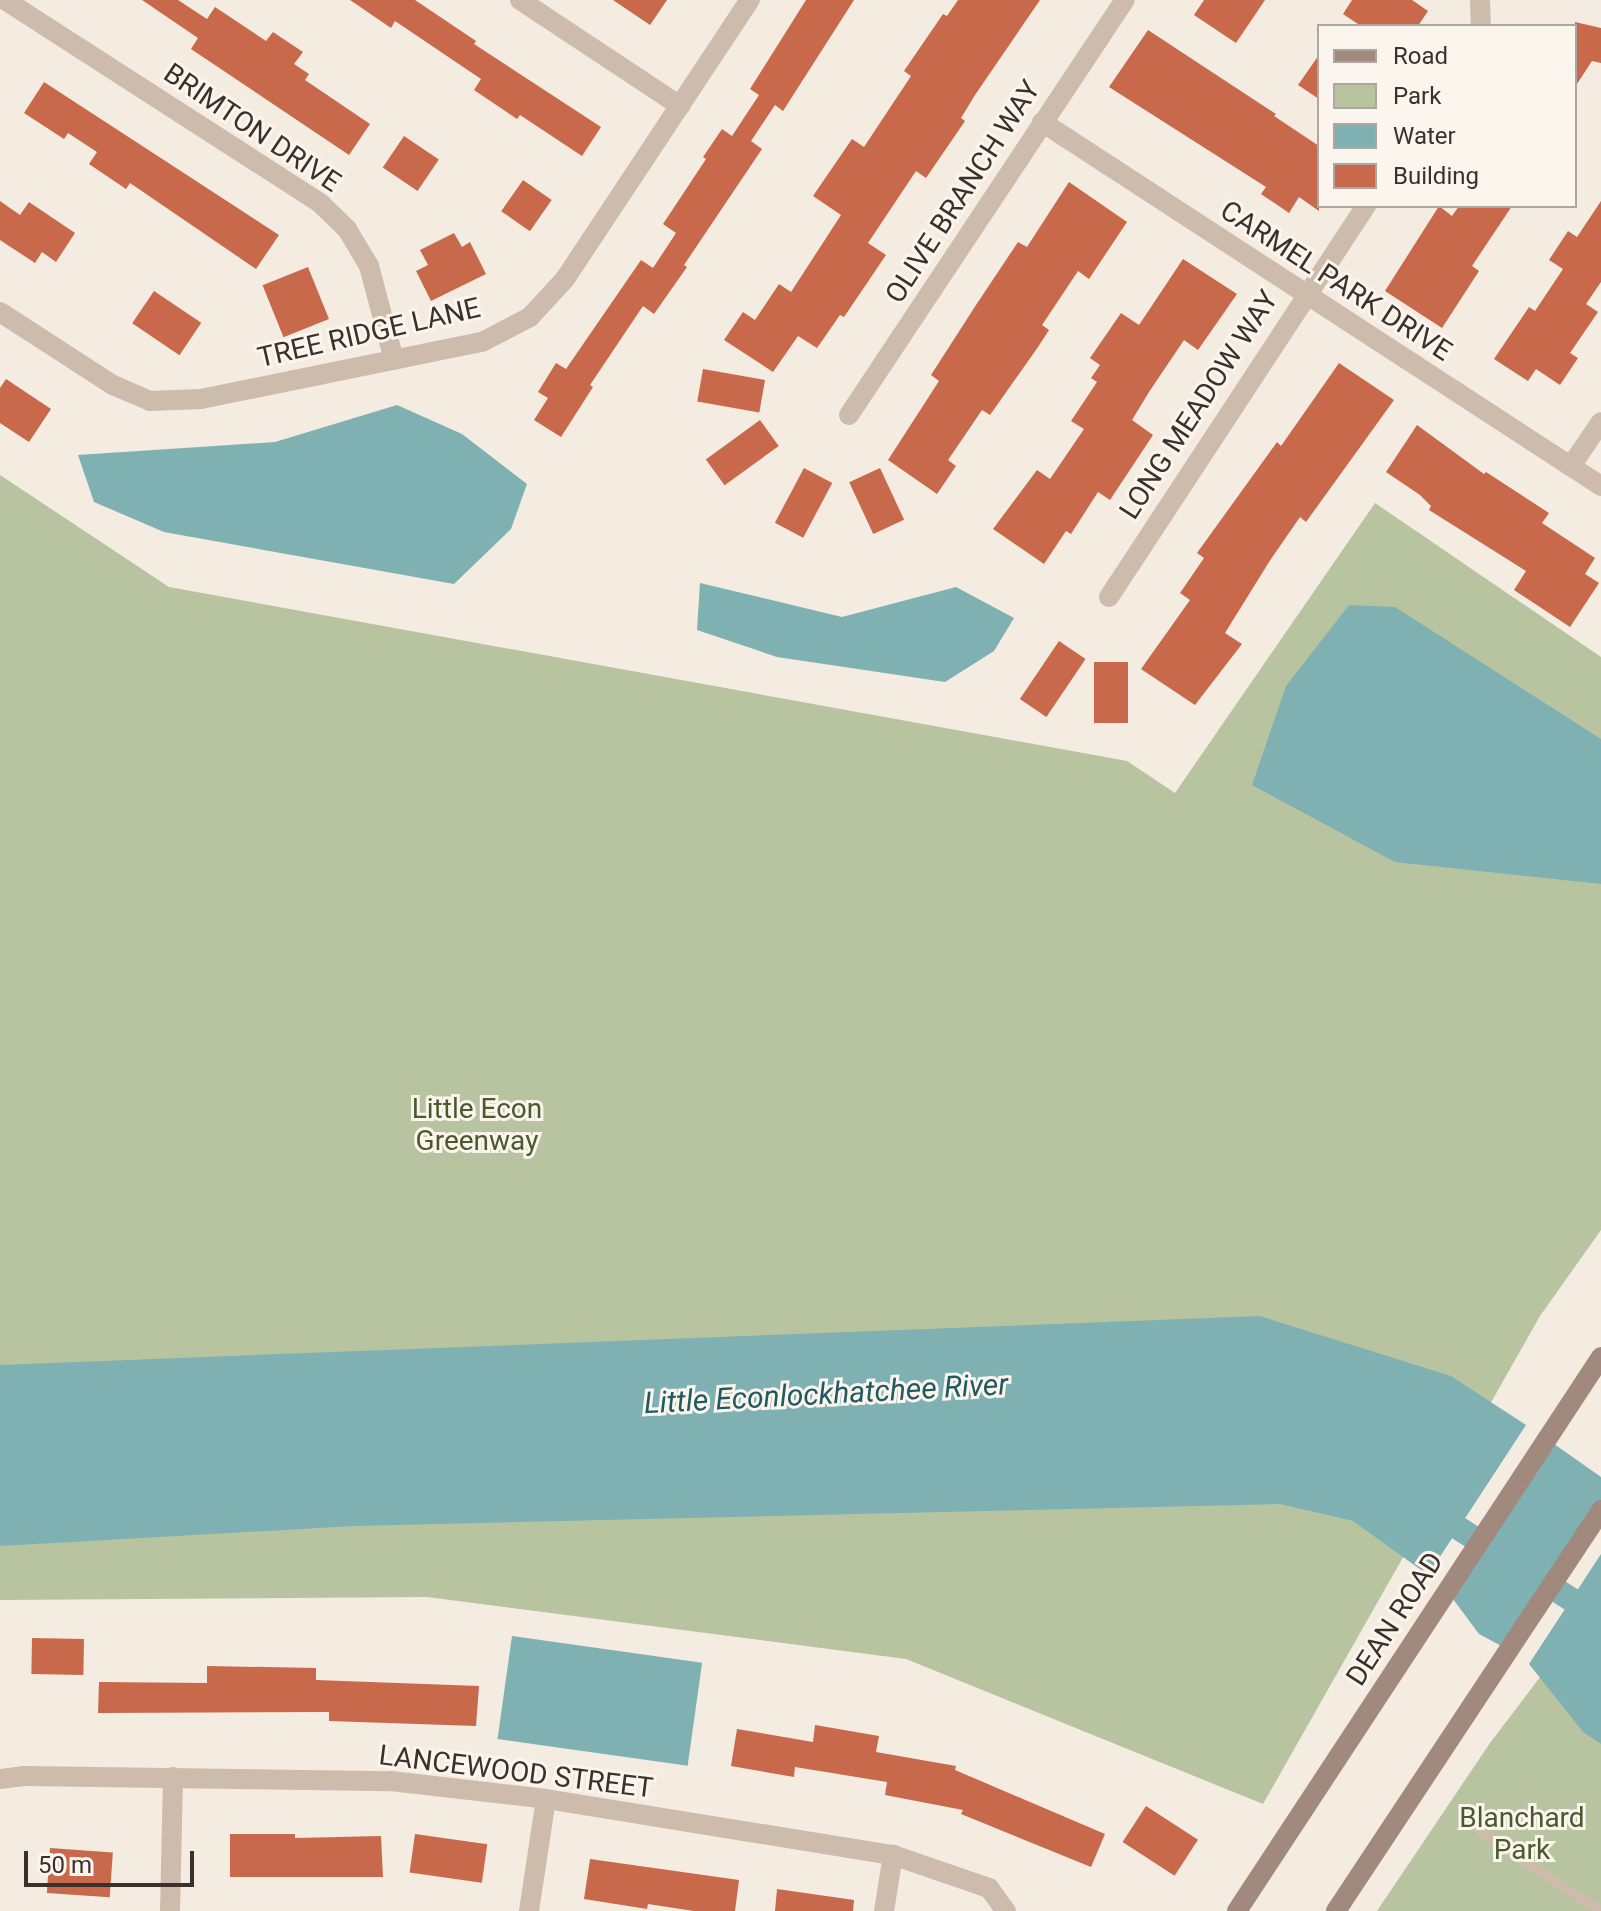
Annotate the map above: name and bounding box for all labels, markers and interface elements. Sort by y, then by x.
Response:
legend [1317,24,1577,208]
text: Road [1393,42,1448,70]
street label: BRIMTON DRIVE [157,57,347,199]
street label: OLIVE BRANCH WAY [878,74,1048,310]
text: Park [1393,82,1441,110]
text: Water [1393,122,1456,150]
text: Building [1393,162,1479,190]
street label: CARMEL PARK DRIVE [1214,194,1458,368]
street label: LONG MEADOW WAY [1113,284,1285,526]
street label: TREE RIDGE LANE [254,291,484,375]
park label: Little Econ Greenway [412,1092,542,1158]
water label: Little Econlockhatchee River [643,1366,1009,1422]
street label: DEAN ROAD [1339,1546,1451,1692]
street label: LANCEWOOD STREET [377,1739,655,1805]
park label: Blanchard Park [1459,1801,1585,1867]
scale bar [28,1835,198,1885]
text: 50 m [38,1851,92,1879]

